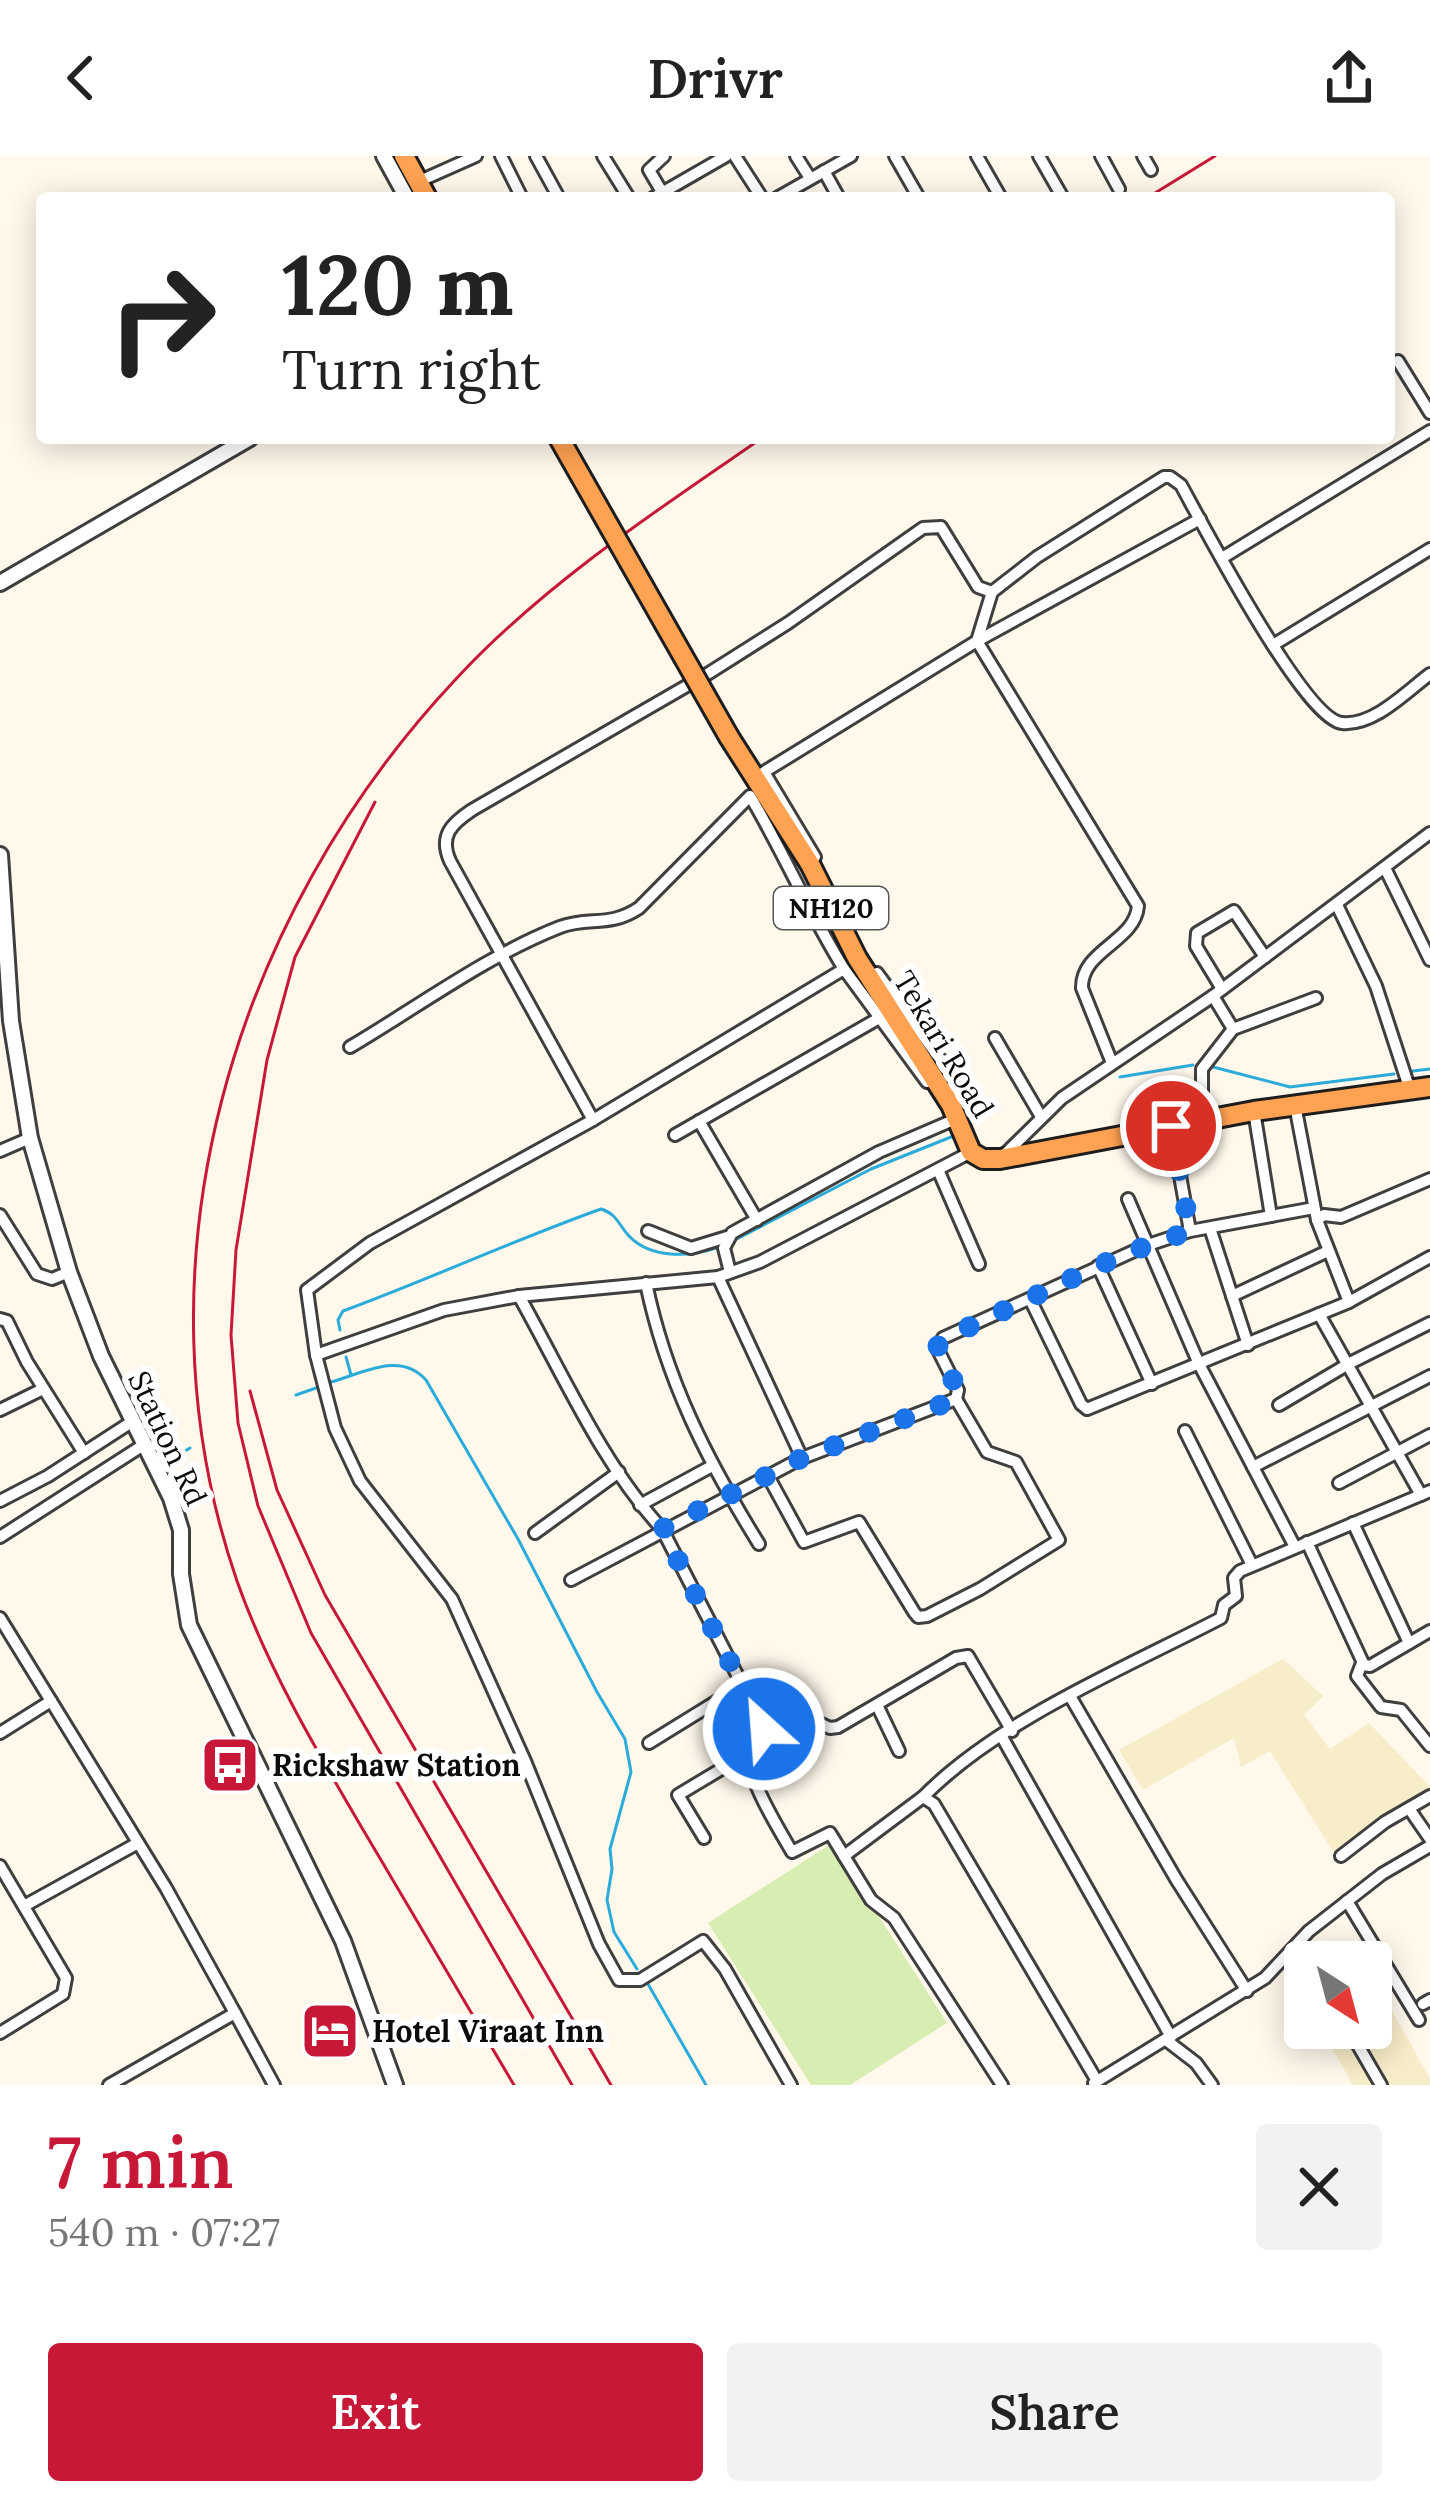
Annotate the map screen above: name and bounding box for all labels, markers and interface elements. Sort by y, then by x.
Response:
text: Drivr [647,44,783,113]
icon: back [48,45,114,111]
icon: share [1316,45,1382,111]
text: 120 m [282,230,514,338]
icon: right [84,240,240,396]
text: Turn right [282,335,541,404]
road number: NH120 [774,887,888,929]
street label: Tekari Road [885,964,1003,1124]
pin [1120,1075,1222,1177]
icon: arrive [1138,1093,1204,1159]
street label: Station Rd [120,1365,216,1511]
position arrow [701,1666,827,1792]
bus stop icon: Rickshaw Station [199,1734,261,1796]
place label: Rickshaw Station [272,1746,521,1784]
north arrow [1284,1941,1392,2049]
map controls [1284,1941,1392,2049]
hotel icon: Hotel Viraat Inn [299,2000,361,2062]
place label: Hotel Viraat Inn [372,2012,604,2050]
text: 7 min [48,2116,234,2208]
button: close [1256,2124,1382,2250]
text: 540 m · 07:27 [48,2207,280,2257]
button: Exit [48,2343,703,2481]
button: Share [727,2343,1382,2481]

